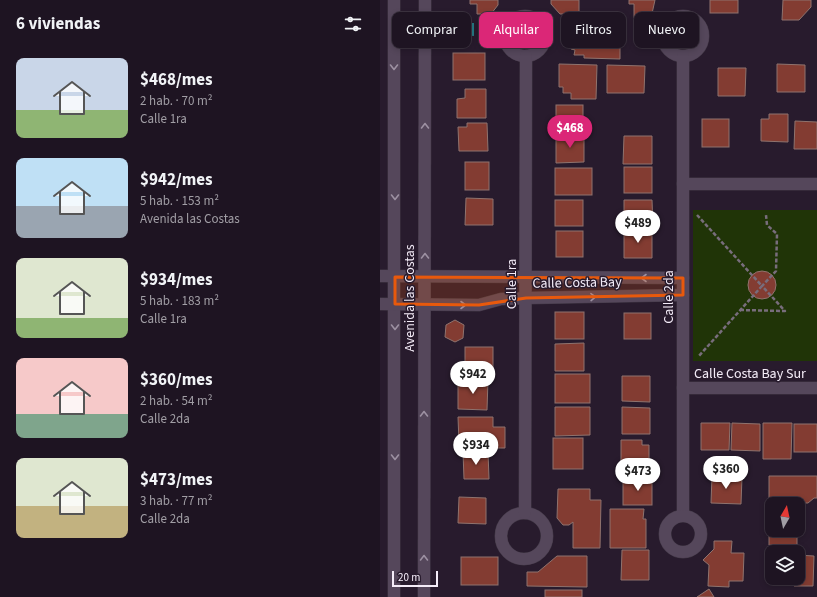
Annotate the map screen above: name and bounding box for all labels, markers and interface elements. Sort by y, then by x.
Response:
text: 6 viviendas [16,12,100,36]
chip: Comprar [392,12,471,48]
chip: Alquilar [479,12,553,48]
chip: Filtros [561,12,626,48]
chip: Nuevo [634,12,699,48]
icon: filters [342,13,364,35]
one-way arrow [390,64,398,70]
text: $468/mes [140,68,213,92]
icon: home [48,74,96,122]
text: 2 hab. · 70 m² [140,92,213,110]
text: Calle 1ra [140,110,187,128]
pin: $468 [546,115,594,149]
text: $468 [556,119,584,137]
one-way arrow [421,123,429,129]
text: $942/mes [140,168,213,192]
icon: home [48,174,96,222]
text: 5 hab. · 153 m² [140,192,219,210]
one-way arrow [391,194,399,200]
text: Avenida las Costas [140,210,240,228]
pin: $489 [614,210,662,244]
text: $489 [624,214,652,232]
street label: Avenida las Costas [400,244,420,352]
one-way arrow [421,253,429,259]
street label: Calle 1ra [502,259,522,309]
text: $934/mes [140,268,213,292]
street label: Calle 2da [659,270,679,324]
street label: Calle Costa Bay [532,272,622,294]
icon: home [48,274,96,322]
one-way arrow [641,274,647,282]
text: 5 hab. · 183 m² [140,292,219,310]
one-way arrow [590,293,596,301]
one-way arrow [460,301,466,309]
text: Calle 1ra [140,310,187,328]
one-way arrow [391,324,399,330]
pin: $942 [449,361,497,395]
street label: Calle Costa Bay Sur [694,364,806,384]
text: $942 [459,365,487,383]
text: $360/mes [140,368,213,392]
icon: home [48,374,96,422]
text: 2 hab. · 54 m² [140,392,213,410]
text: Calle 2da [140,410,190,428]
one-way arrow [420,411,428,417]
pin: $934 [452,432,500,466]
text: $934 [462,436,490,454]
one-way arrow [391,454,399,460]
pin: $360 [702,456,750,490]
pin: $473 [614,458,662,492]
text: $360 [712,460,740,478]
text: $473 [624,462,652,480]
text: $473/mes [140,468,213,492]
icon: home [48,474,96,522]
text: 3 hab. · 77 m² [140,492,213,510]
north arrow [765,497,805,537]
map controls [765,497,805,585]
text: Calle 2da [140,510,190,528]
button: layers [765,545,805,585]
one-way arrow [420,555,428,561]
scale bar [392,569,438,588]
text: 20 m [398,570,420,585]

